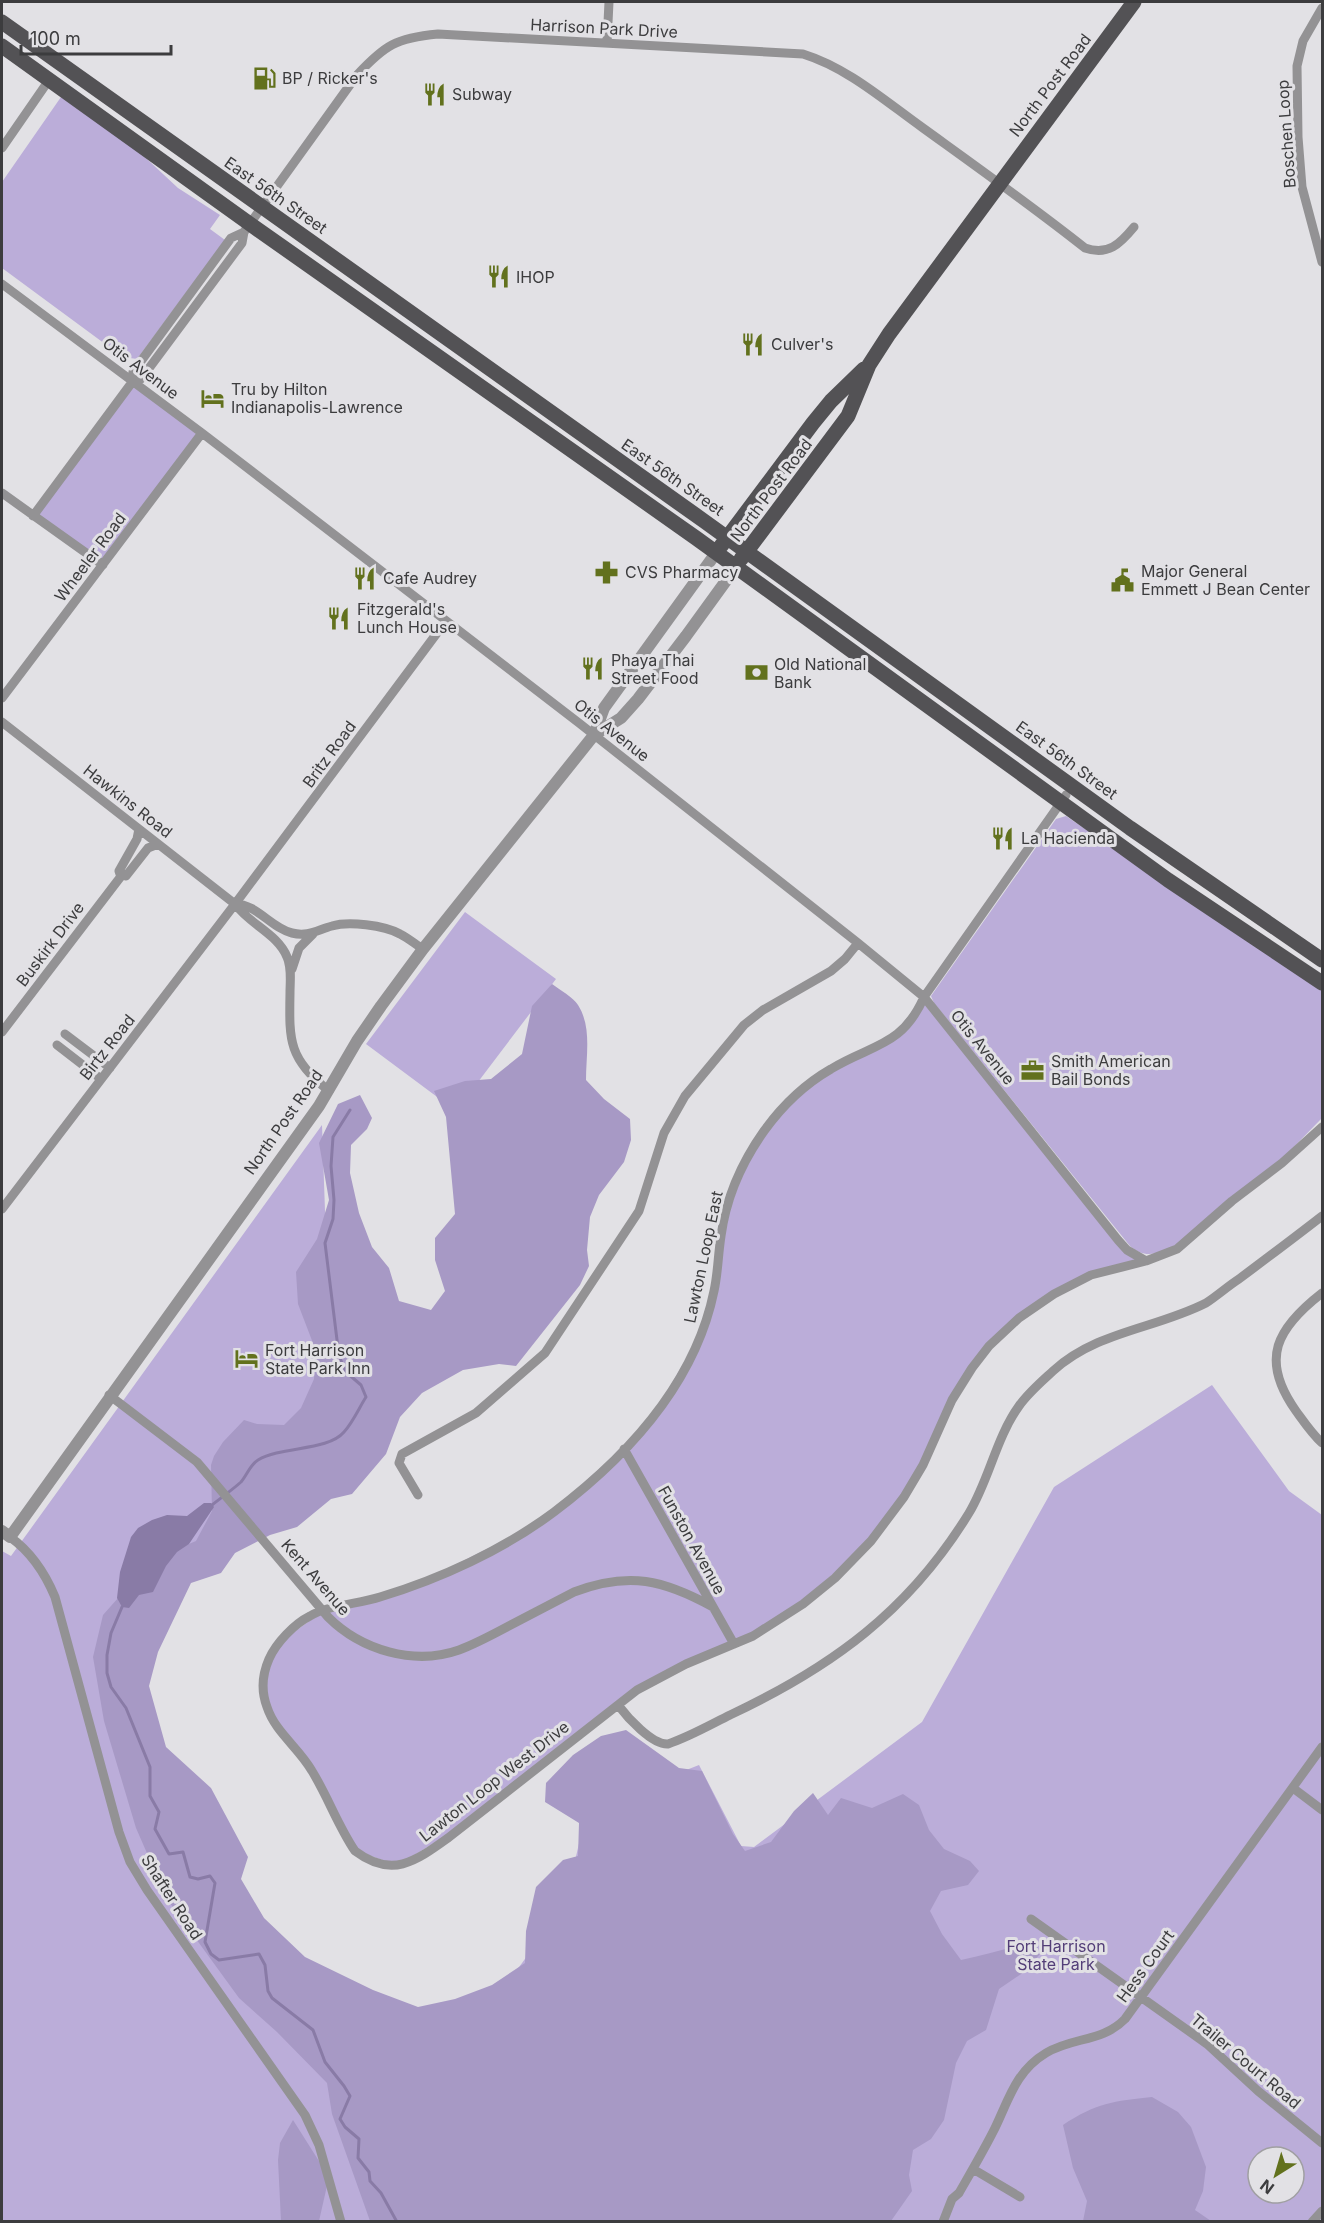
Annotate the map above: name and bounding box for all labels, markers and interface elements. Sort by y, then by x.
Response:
street label: Harrison Park Drive [530,14,678,42]
scale bar [21,18,171,56]
text: 100 m [30,28,81,49]
street label: North Post Road [1005,30,1095,140]
fuel station icon: BP / Ricker's [251,65,277,91]
place label: BP / Ricker's [282,68,378,88]
street label: Boschen Loop [1272,79,1300,189]
restaurant icon: Subway [421,81,447,107]
place label: Subway [452,84,512,104]
street label: East 56th Street [221,152,331,238]
restaurant icon: IHOP [485,264,511,290]
place label: IHOP [516,267,555,287]
restaurant icon: Culver's [740,331,766,357]
street label: Otis Avenue [99,333,183,403]
place label: Culver's [771,334,833,354]
place label: Tru by Hilton Indianapolis-Lawrence [231,379,403,417]
hotel icon: Tru by Hilton Indianapolis-Lawrence [200,385,226,411]
street label: East 56th Street [618,434,728,520]
street label: North Post Road [726,435,816,545]
street label: Wheeler Road [50,509,130,605]
pharmacy icon: CVS Pharmacy [594,559,620,585]
place label: Major General Emmett J Bean Center [1141,561,1310,599]
place label: CVS Pharmacy [625,562,738,582]
restaurant icon: Cafe Audrey [352,565,378,591]
public building icon: Major General Emmett J Bean Center [1110,567,1136,593]
place label: Cafe Audrey [383,568,477,588]
place label: Fitzgerald's Lunch House [357,599,457,637]
restaurant icon: Fitzgerald's Lunch House [326,605,352,631]
place label: Phaya Thai Street Food [611,650,698,688]
place label: Old National Bank [774,654,866,692]
restaurant icon: Phaya Thai Street Food [580,656,606,682]
bank icon: Old National Bank [743,660,769,686]
street label: Otis Avenue [570,694,654,766]
street label: East 56th Street [1012,716,1122,804]
street label: Britz Road [298,717,360,791]
street label: Hawkins Road [79,760,177,842]
restaurant icon: La Hacienda [990,825,1016,851]
place label: La Hacienda [1021,828,1115,848]
street label: Buskirk Drive [12,898,88,990]
street label: Otis Avenue [947,1006,1019,1088]
street label: Birtz Road [75,1010,139,1084]
place label: Smith American Bail Bonds [1051,1051,1171,1089]
office icon: Smith American Bail Bonds [1020,1057,1046,1083]
street label: North Post Road [239,1066,327,1178]
street label: Lawton Loop East [679,1189,727,1325]
place label: Fort Harrison State Park Inn [265,1340,370,1378]
hotel icon: Fort Harrison State Park Inn [234,1346,260,1372]
street label: Funston Avenue [654,1482,730,1598]
street label: Kent Avenue [277,1535,355,1619]
street label: Lawton Loop West Drive [415,1716,573,1846]
street label: Shafter Road [137,1851,207,1943]
street label: Hess Court [1112,1926,1178,2006]
park label: Fort Harrison State Park [1006,1936,1106,1974]
street label: Trailer Court Road [1187,2009,1305,2113]
north arrow [1246,2145,1306,2205]
text: N [1256,2175,1278,2199]

